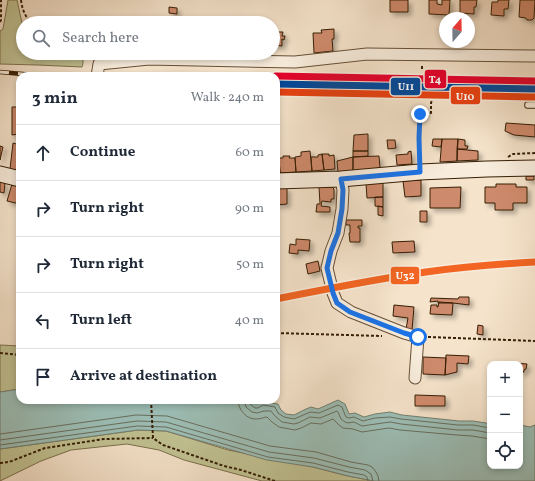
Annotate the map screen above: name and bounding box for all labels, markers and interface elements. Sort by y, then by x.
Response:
north arrow [439,12,475,48]
search box [16,16,280,60]
icon: search [30,27,52,49]
text: Search here [62,28,139,49]
line badge: T4 [424,69,447,89]
text: T4 [429,73,442,88]
line badge: U11 [390,77,421,96]
text: U11 [398,80,414,95]
line badge: U10 [450,86,481,105]
text: 3 min [32,87,78,110]
text: Walk · 240 m [191,89,264,107]
text: U10 [456,90,475,105]
route end [411,105,429,123]
icon: ahead [32,142,54,164]
text: Continue [70,142,135,163]
text: 60 m [236,144,264,162]
icon: right [32,198,54,220]
text: Turn right [70,198,144,219]
text: 90 m [235,200,264,218]
icon: right [32,254,54,276]
text: Turn right [70,254,144,275]
text: 50 m [236,256,264,274]
line badge: U32 [390,266,420,285]
text: U32 [396,269,415,284]
icon: left [32,310,54,332]
text: Turn left [70,310,132,331]
text: 40 m [235,312,264,330]
route start [409,328,427,346]
map controls [487,361,523,469]
button: + [487,361,523,397]
icon: arrive [32,366,54,388]
text: Arrive at destination [70,366,217,387]
button: − [487,397,523,433]
button: locate [487,433,523,469]

